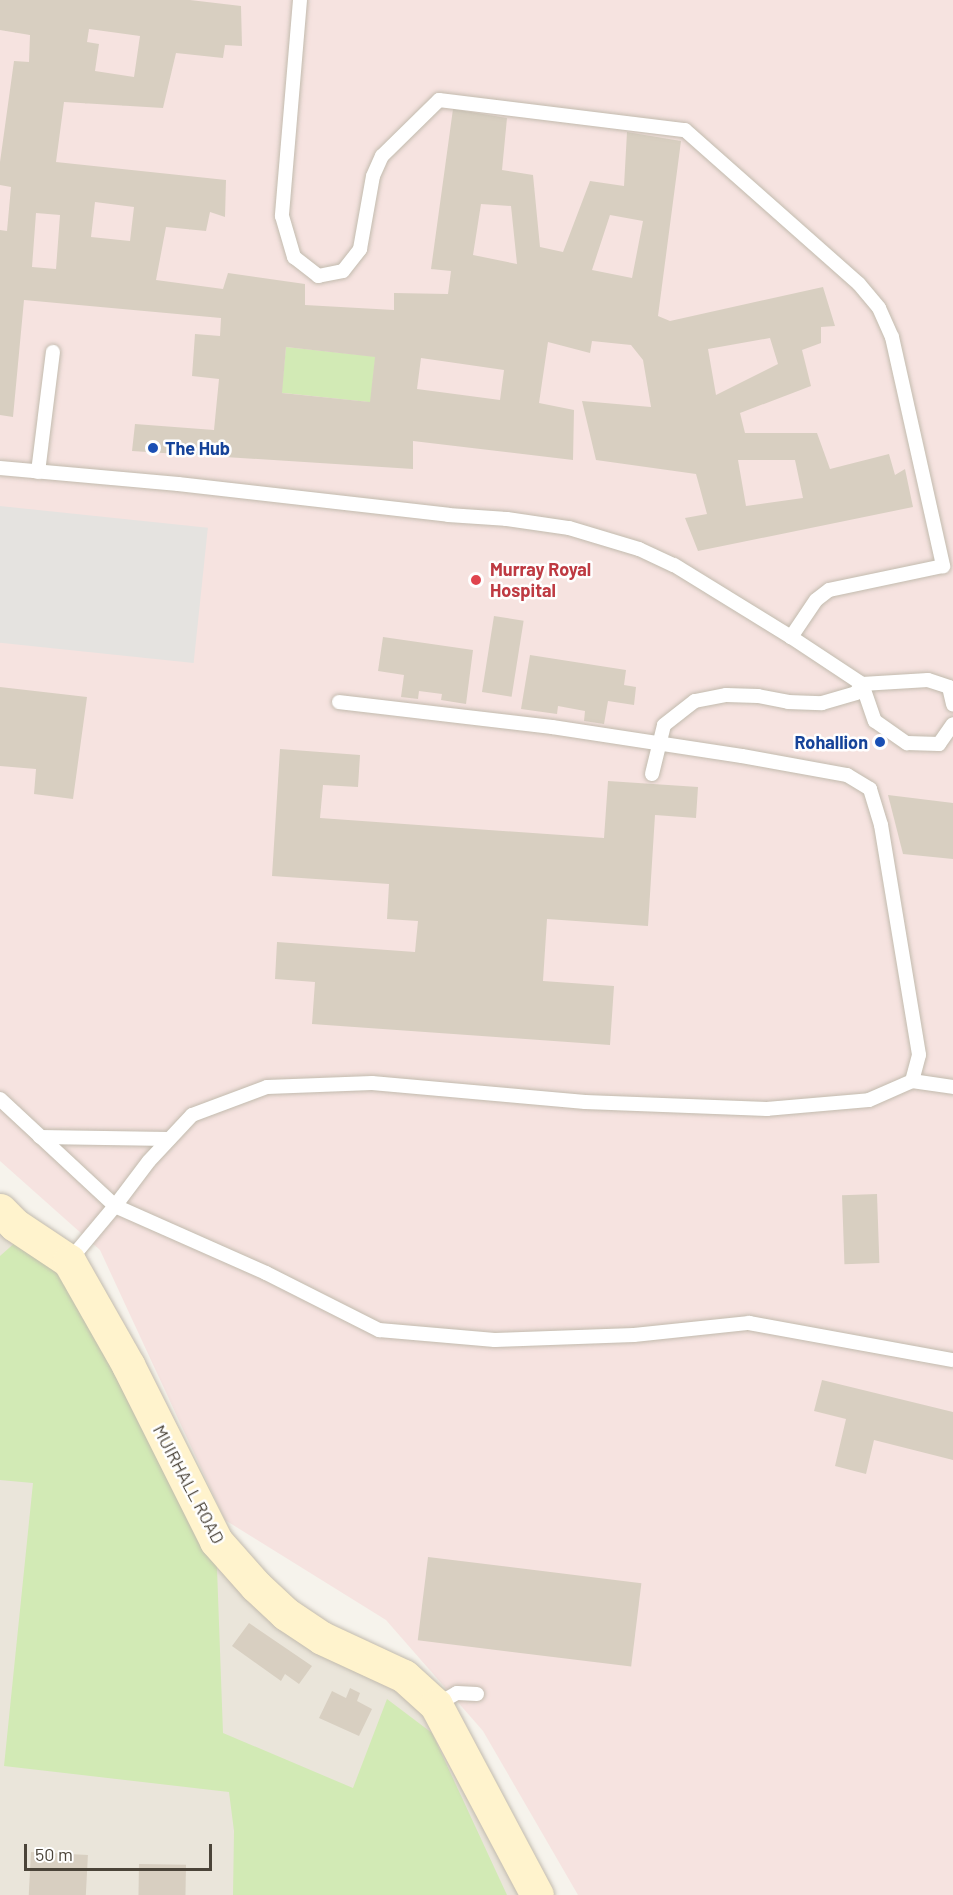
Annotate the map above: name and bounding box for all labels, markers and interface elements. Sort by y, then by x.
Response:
place label: The Hub [165,437,230,459]
marker: The Hub [146,441,160,455]
place label: Murray Royal Hospital [490,559,591,602]
marker: Murray Royal Hospital [467,571,485,589]
place label: Rohallion [794,731,868,753]
marker: Rohallion [873,735,887,749]
street label: MUIRHALL ROAD [149,1421,229,1547]
scale bar [27,1832,214,1870]
text: 50 m [35,1843,73,1865]

